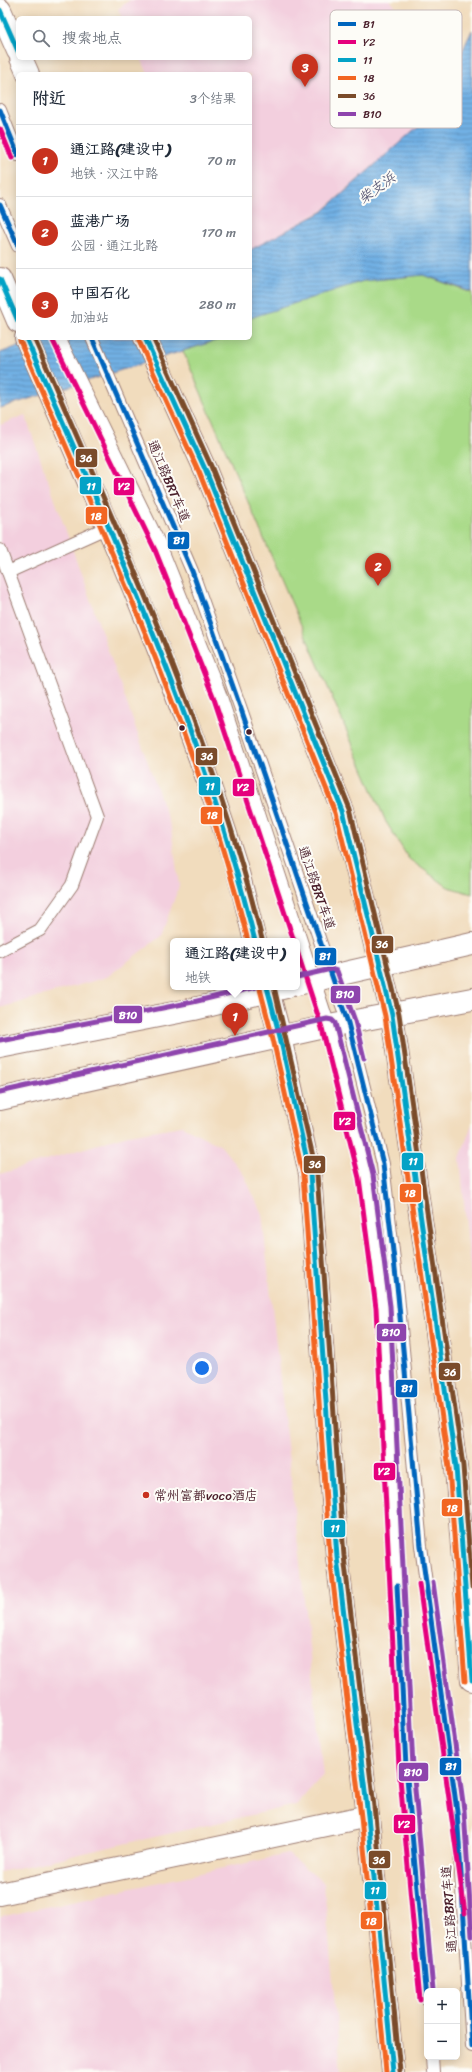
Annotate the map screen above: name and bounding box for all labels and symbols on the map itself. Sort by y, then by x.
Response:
legend [330,10,462,128]
text: B1 [363,15,375,34]
text: Y2 [363,33,376,52]
text: 11 [363,51,373,70]
pin: 3 [292,54,318,87]
text: 18 [363,69,375,88]
text: 36 [363,87,375,106]
text: B10 [363,105,382,124]
water label: 柴支浜 [353,165,402,210]
street label: 通江路BRT车道 [141,436,197,526]
line badge: 36 [75,448,98,468]
text: 36 [79,449,92,468]
line badge: 11 [79,476,102,495]
text: 11 [86,477,96,496]
line badge: Y2 [113,477,135,496]
text: Y2 [118,477,131,496]
line badge: 18 [85,506,108,525]
text: 18 [90,507,102,526]
line badge: B1 [167,531,190,550]
text: B1 [173,531,185,550]
pin: 2 [365,553,391,586]
unlabelled marker [177,723,187,733]
unlabelled marker [244,727,254,737]
line badge: 36 [195,747,218,766]
text: 36 [200,747,213,766]
line badge: 11 [198,776,221,796]
text: 11 [205,777,215,796]
line badge: Y2 [232,778,255,797]
text: Y2 [237,778,250,797]
line badge: 18 [200,806,223,825]
text: 18 [206,806,218,825]
street label: 通江路BRT车道 [292,843,342,933]
line badge: 36 [371,935,394,954]
text: 36 [375,935,388,954]
line badge: B1 [314,947,337,966]
text: B1 [319,947,331,966]
line badge: B10 [330,985,361,1004]
text: B10 [336,985,354,1004]
pin: 1 [222,1003,248,1036]
line badge: B10 [113,1005,143,1024]
text: B10 [119,1006,137,1025]
line badge: Y2 [333,1111,356,1131]
text: Y2 [339,1112,352,1131]
line badge: 11 [401,1152,424,1171]
text: 11 [408,1152,418,1171]
line badge: 36 [303,1155,326,1174]
text: 36 [308,1155,321,1174]
line badge: 18 [399,1183,422,1203]
text: 18 [404,1184,416,1203]
line badge: B10 [376,1323,407,1342]
text: B10 [382,1323,400,1342]
your location [192,1358,212,1378]
line badge: 36 [438,1362,461,1381]
text: 36 [443,1363,456,1382]
line badge: B1 [395,1379,418,1398]
text: B1 [401,1379,413,1398]
line badge: Y2 [373,1462,396,1481]
text: Y2 [378,1462,391,1481]
place label: 常州富都voco酒店 [154,1484,258,1507]
marker: 常州富都voco酒店 [141,1490,151,1500]
line badge: 18 [441,1498,463,1517]
text: 18 [446,1499,458,1518]
line badge: 11 [323,1519,346,1538]
text: 11 [330,1519,340,1538]
line badge: B1 [439,1757,462,1776]
text: B1 [445,1757,457,1776]
line badge: B10 [398,1762,429,1782]
text: B10 [404,1763,422,1782]
line badge: Y2 [393,1814,416,1834]
text: Y2 [398,1815,411,1834]
line badge: 36 [368,1850,391,1869]
text: 36 [372,1851,385,1870]
street label: 通江路BRT车道 [434,1865,464,1953]
line badge: 11 [364,1881,387,1900]
text: 11 [370,1881,380,1900]
line badge: 18 [360,1911,383,1930]
text: 18 [365,1912,377,1931]

